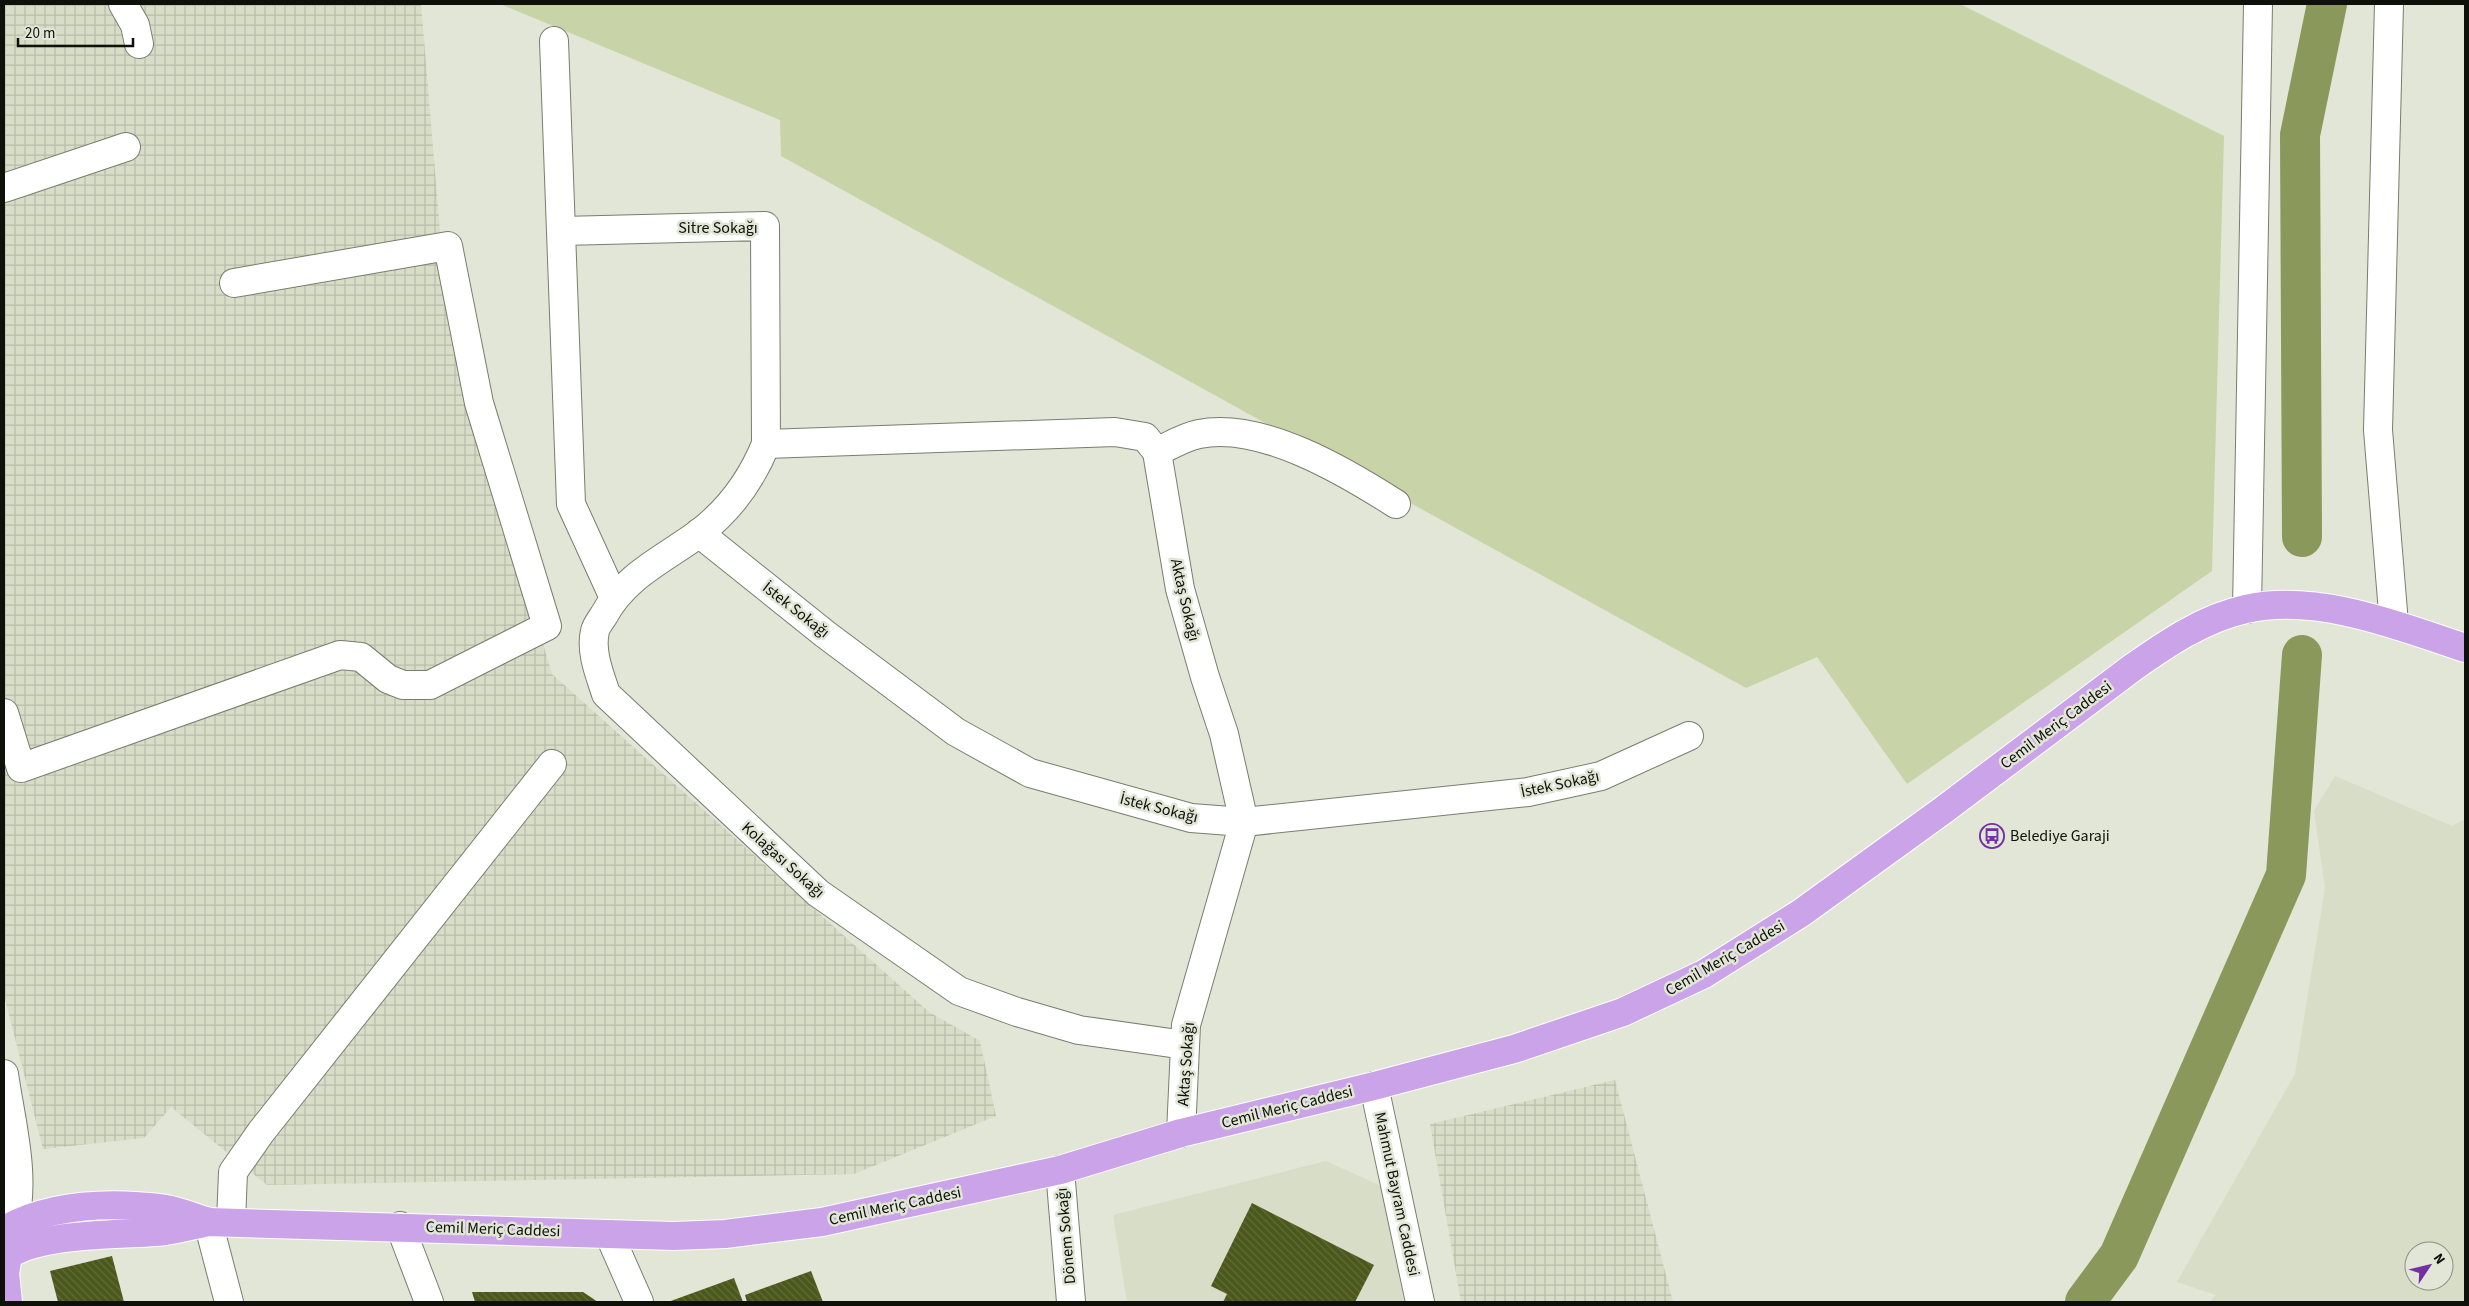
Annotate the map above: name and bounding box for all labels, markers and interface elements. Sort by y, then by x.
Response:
scale bar [18,15,132,47]
text: 20 m [25,23,55,44]
street label: Sitre Sokağı [678,217,758,239]
street label: Aktaş Sokağı [1165,556,1205,644]
street label: İstek Sokağı [758,577,834,643]
street label: Cemil Meriç Caddesi [1996,676,2116,774]
street label: İstek Sokağı [1519,765,1601,803]
street label: İstek Sokağı [1118,788,1200,828]
street label: Kolağası Sokağı [737,817,829,903]
bus stop icon: Belediye Garaji [1979,823,2005,849]
place label: Belediye Garaji [2010,825,2110,847]
street label: Cemil Meriç Caddesi [1661,915,1789,1001]
street label: Aktaş Sokağı [1172,1021,1200,1107]
street label: Cemil Meriç Caddesi [1219,1080,1355,1134]
street label: Mahmut Bayram Caddesi [1369,1110,1425,1278]
street label: Cemil Meriç Caddesi [827,1181,963,1231]
street label: Dönem Sokağı [1051,1187,1081,1285]
street label: Cemil Meriç Caddesi [425,1216,561,1242]
north arrow [2404,1241,2454,1291]
text: N [2428,1250,2450,1269]

